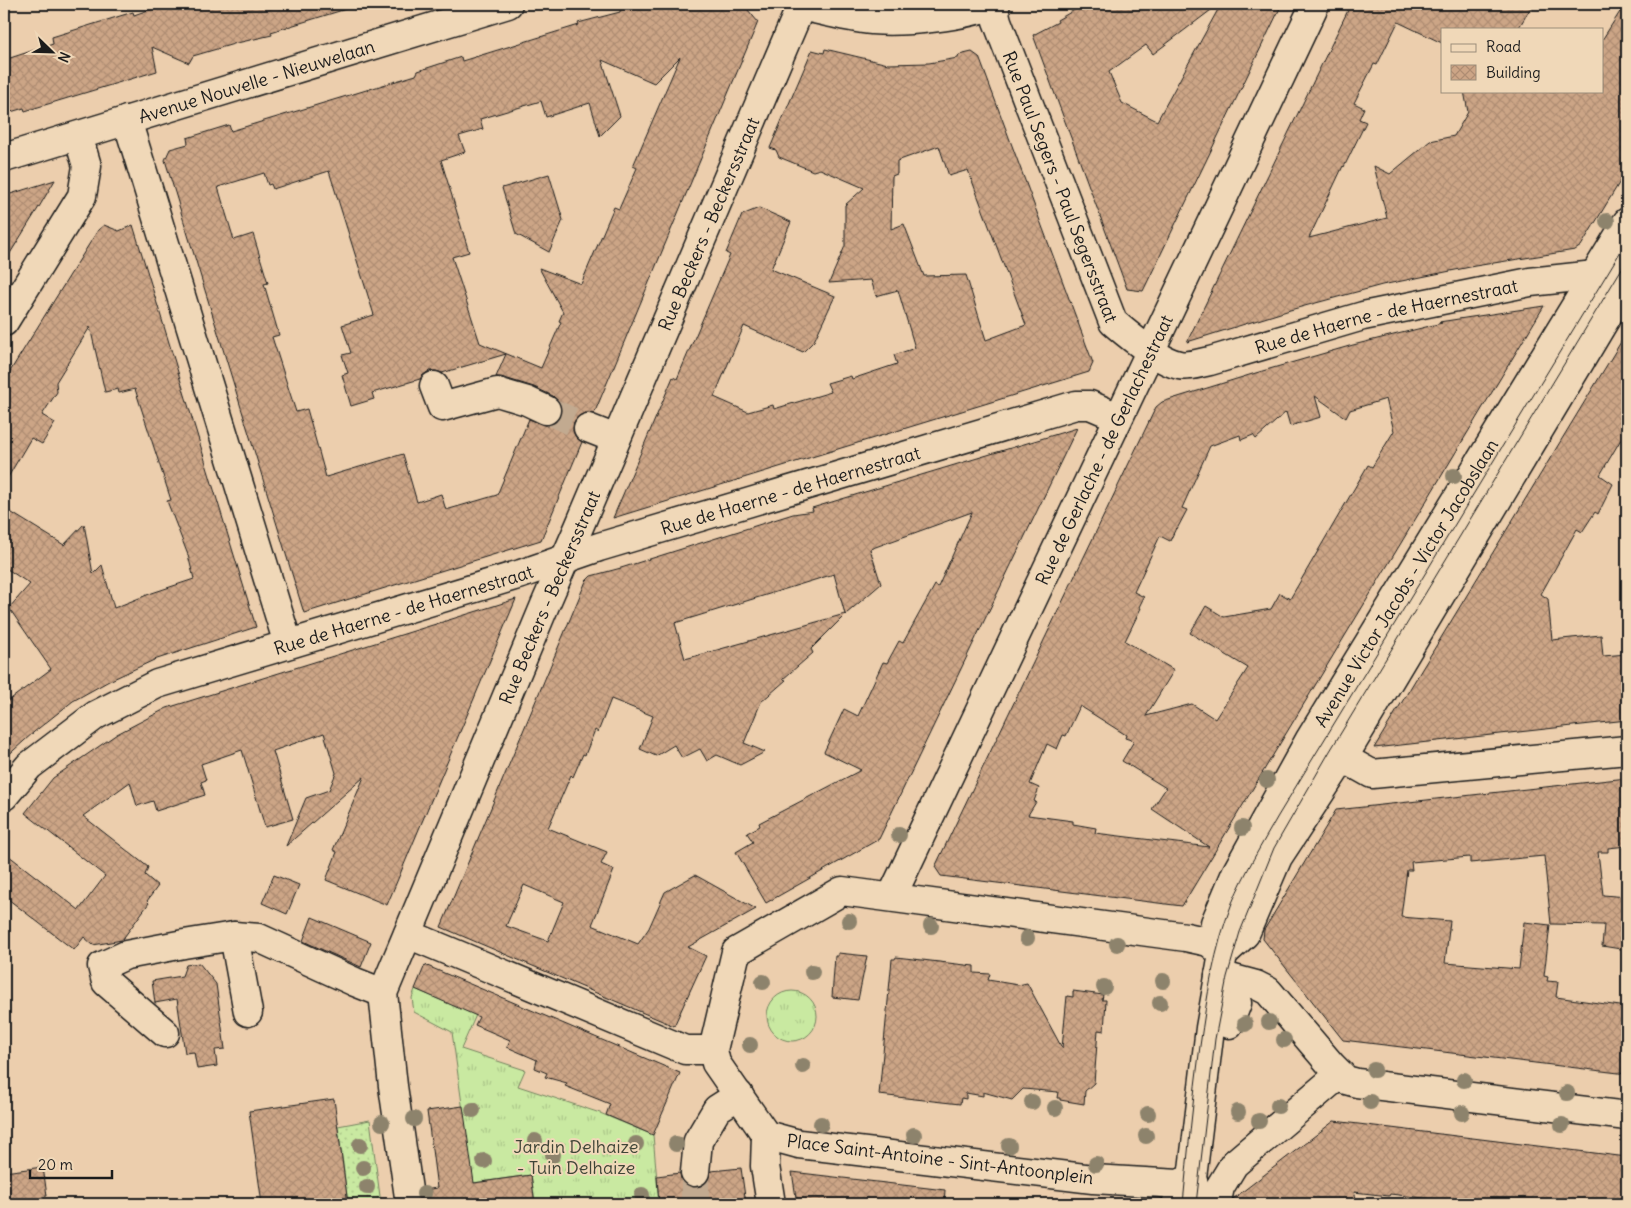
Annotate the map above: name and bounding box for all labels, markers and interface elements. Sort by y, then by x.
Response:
north arrow [28,28,78,78]
legend [1441,28,1604,92]
street label: Avenue Nouvelle - Nieuwelaan [136,34,377,128]
text: Road [1486,37,1521,56]
street label: Rue Paul Segers - Paul Segersstraat [998,48,1124,326]
text: N [54,49,74,65]
text: Building [1486,63,1541,82]
street label: Rue Beckers - Beckersstraat [653,113,764,334]
street label: Rue de Haerne - de Haernestraat [1252,273,1520,359]
street label: Rue de Gerlache - de Gerlachestraat [1030,311,1178,588]
street label: Avenue Victor Jacobs - Victor Jacobslaan [1309,434,1503,731]
street label: Rue de Haerne - de Haernestraat [658,441,923,540]
street label: Rue Beckers - Beckersstraat [493,487,605,707]
street label: Rue de Haerne - de Haernestraat [271,559,536,660]
street label: Place Saint-Antoine - Sint-Antoonplein [785,1129,1095,1189]
park label: Jardin Delhaize - Tuin Delhaize [513,1135,639,1179]
scale bar [30,1148,112,1180]
text: 20 m [38,1155,73,1174]

